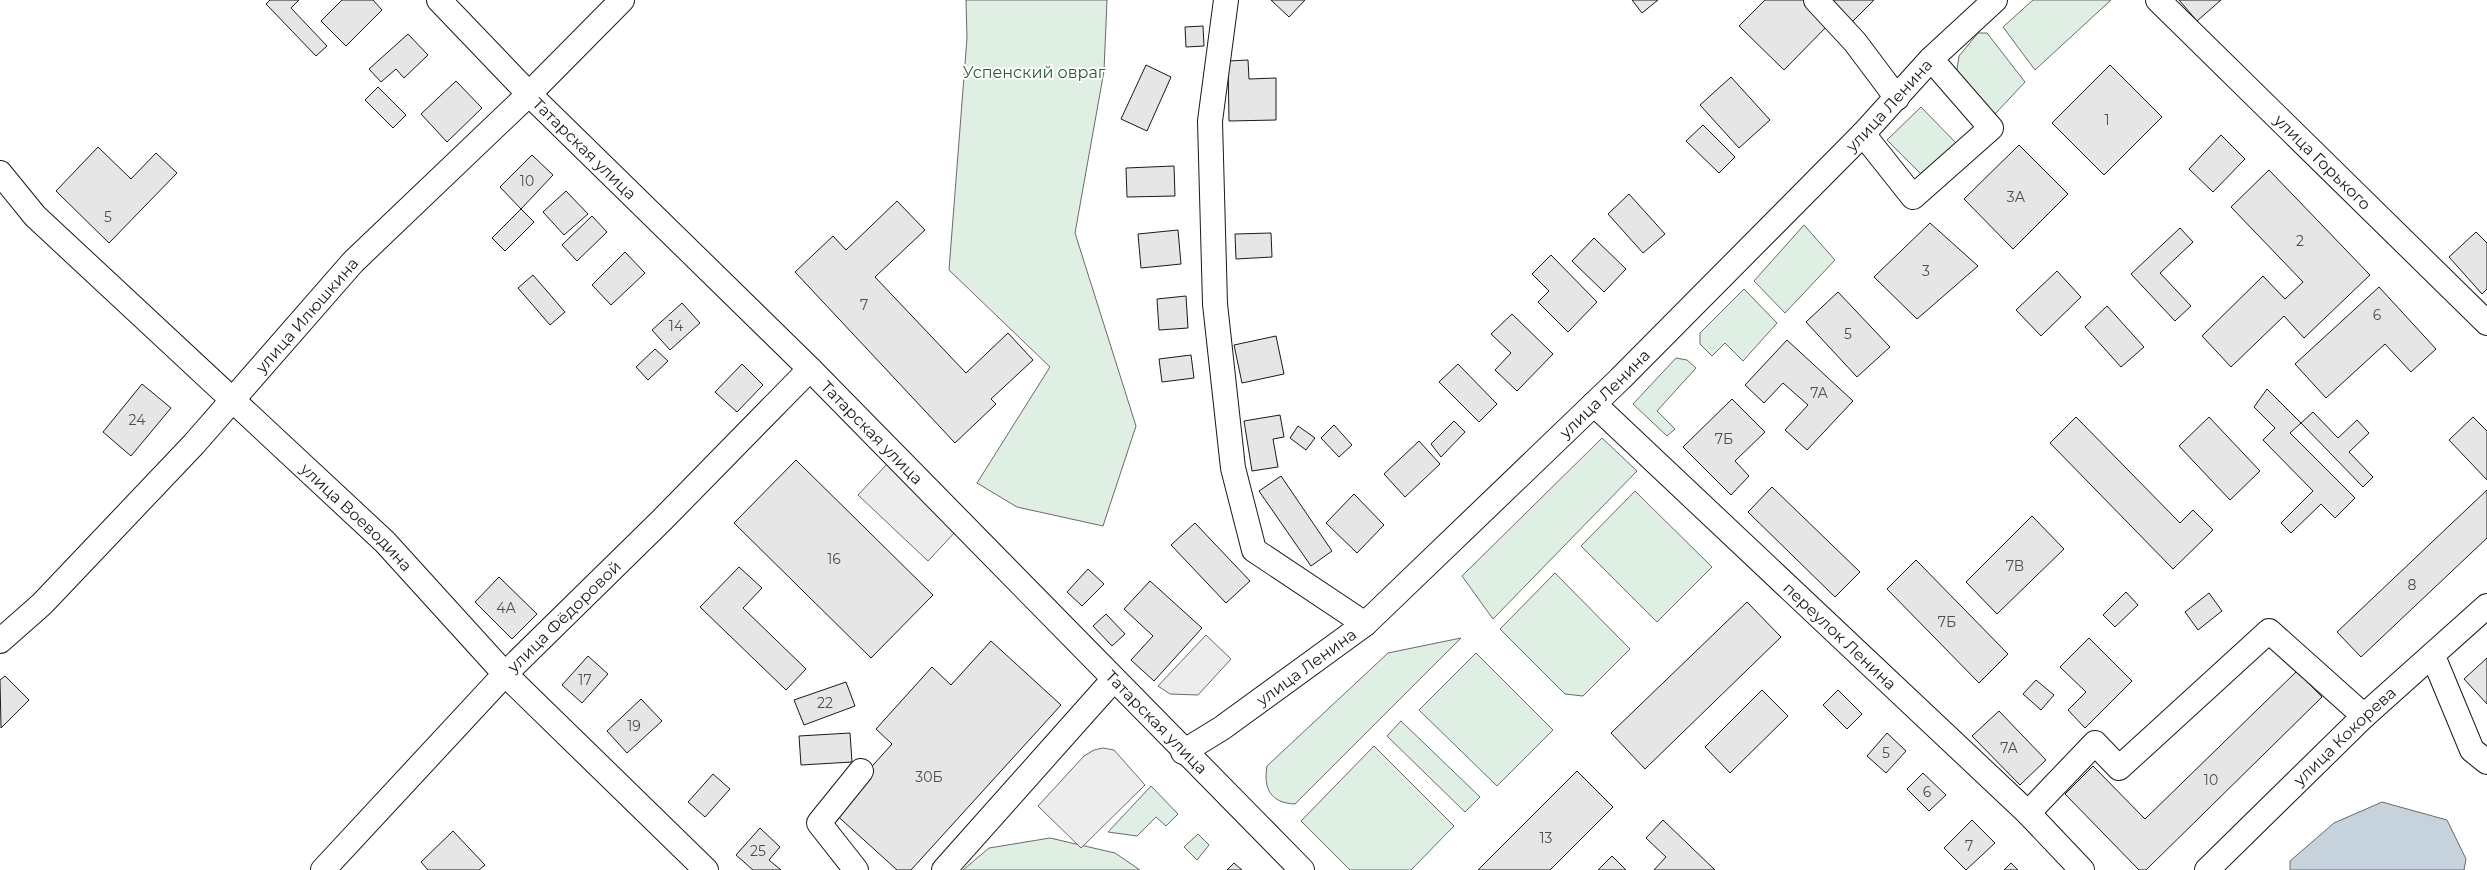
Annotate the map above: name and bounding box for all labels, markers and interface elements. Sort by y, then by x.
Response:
street label: улица Ленина [1841,55,1936,156]
park label: Успенский овраг [963,63,1106,82]
street label: Татарская улица [529,94,640,203]
street label: улица Горького [2270,109,2375,214]
house number: 1 [2104,111,2110,129]
house number: 10 [520,172,534,190]
house number: 3А [2007,188,2026,206]
house number: 5 [104,208,112,226]
house number: 2 [2296,232,2304,250]
street label: улица Илюшкина [251,253,362,377]
house number: 3 [1922,262,1930,280]
house number: 7 [860,296,868,314]
house number: 6 [2373,306,2382,324]
house number: 14 [669,317,684,335]
house number: 5 [1844,325,1852,343]
street label: улица Ленина [1555,345,1654,442]
street label: Татарская улица [817,377,927,488]
house number: 7А [1810,384,1828,402]
house number: 24 [129,411,146,429]
house number: 7Б [1715,430,1733,448]
street label: улица Воеводина [296,458,416,575]
house number: 16 [827,550,841,568]
street label: улица Фёдоровой [503,556,625,677]
house number: 7В [2006,557,2024,575]
house number: 8 [2408,576,2417,594]
street label: переулок Ленина [1780,578,1900,694]
house number: 4А [496,599,516,617]
house number: 7Б [1938,613,1956,631]
street label: улица Ленина [1252,624,1360,710]
street label: Татарская улица [1102,666,1212,778]
house number: 17 [578,671,592,689]
street label: улица Кокорева [2289,683,2400,790]
house number: 22 [817,694,833,712]
house number: 19 [627,717,641,735]
house number: 7А [2000,739,2018,757]
house number: 5 [1882,744,1890,762]
house number: 30Б [915,768,943,786]
house number: 10 [2204,771,2218,789]
house number: 6 [1923,783,1932,801]
house number: 13 [1540,829,1553,847]
house number: 7 [1965,837,1973,855]
house number: 25 [750,842,766,860]

